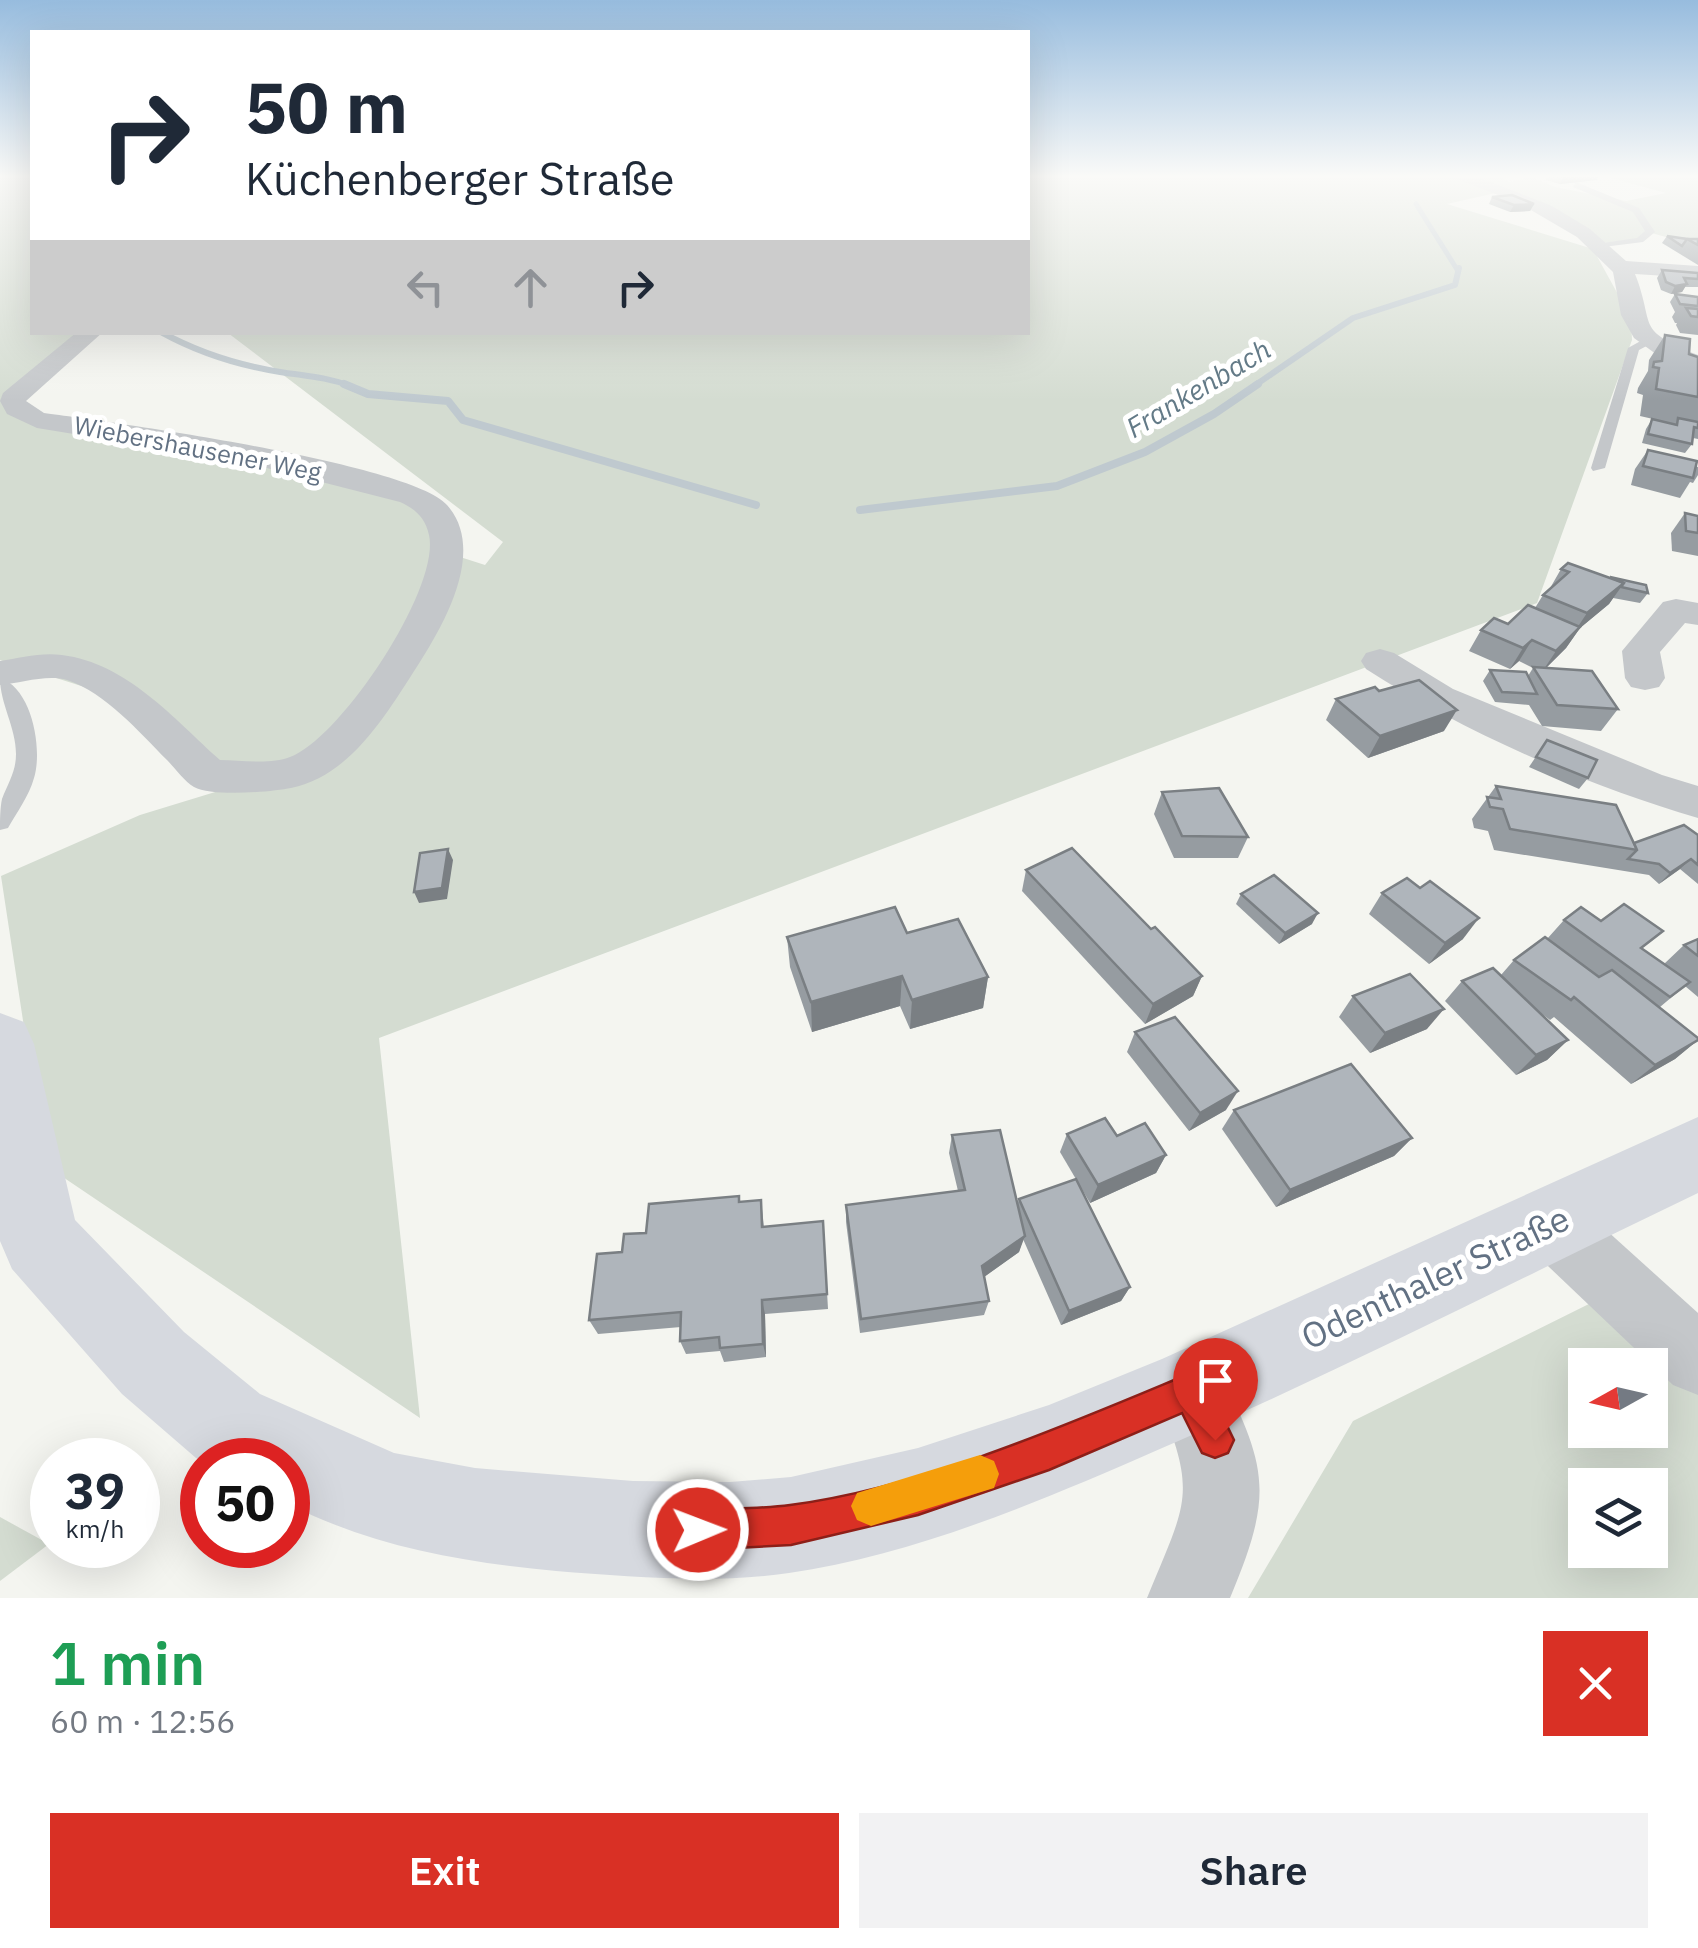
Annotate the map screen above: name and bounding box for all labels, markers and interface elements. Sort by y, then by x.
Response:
text: 50 m [245,61,408,152]
icon: right [80,70,210,200]
text: Küchenberger Straße [245,149,675,207]
icon: left [398,260,453,315]
icon: ahead [503,260,558,315]
icon: right [608,260,663,315]
water label: Frankenbach [1119,330,1277,446]
street label: Wiebershausener Weg [72,408,324,488]
street label: Odenthaler Straße [1294,1195,1576,1359]
pin [1173,1338,1258,1441]
north arrow [1568,1348,1668,1448]
map controls [1568,1348,1668,1568]
icon: arrive [1188,1353,1243,1408]
speed limit sign: 50 [180,1438,310,1568]
text: 39 [65,1458,125,1523]
button: layers [1568,1468,1668,1568]
position arrow [646,1478,750,1582]
text: km/h [66,1512,124,1545]
text: 1 min [50,1623,205,1702]
button: close [1543,1631,1648,1736]
text: 60 m · 12:56 [50,1700,236,1742]
button: Exit [50,1813,839,1928]
button: Share [859,1813,1648,1928]

